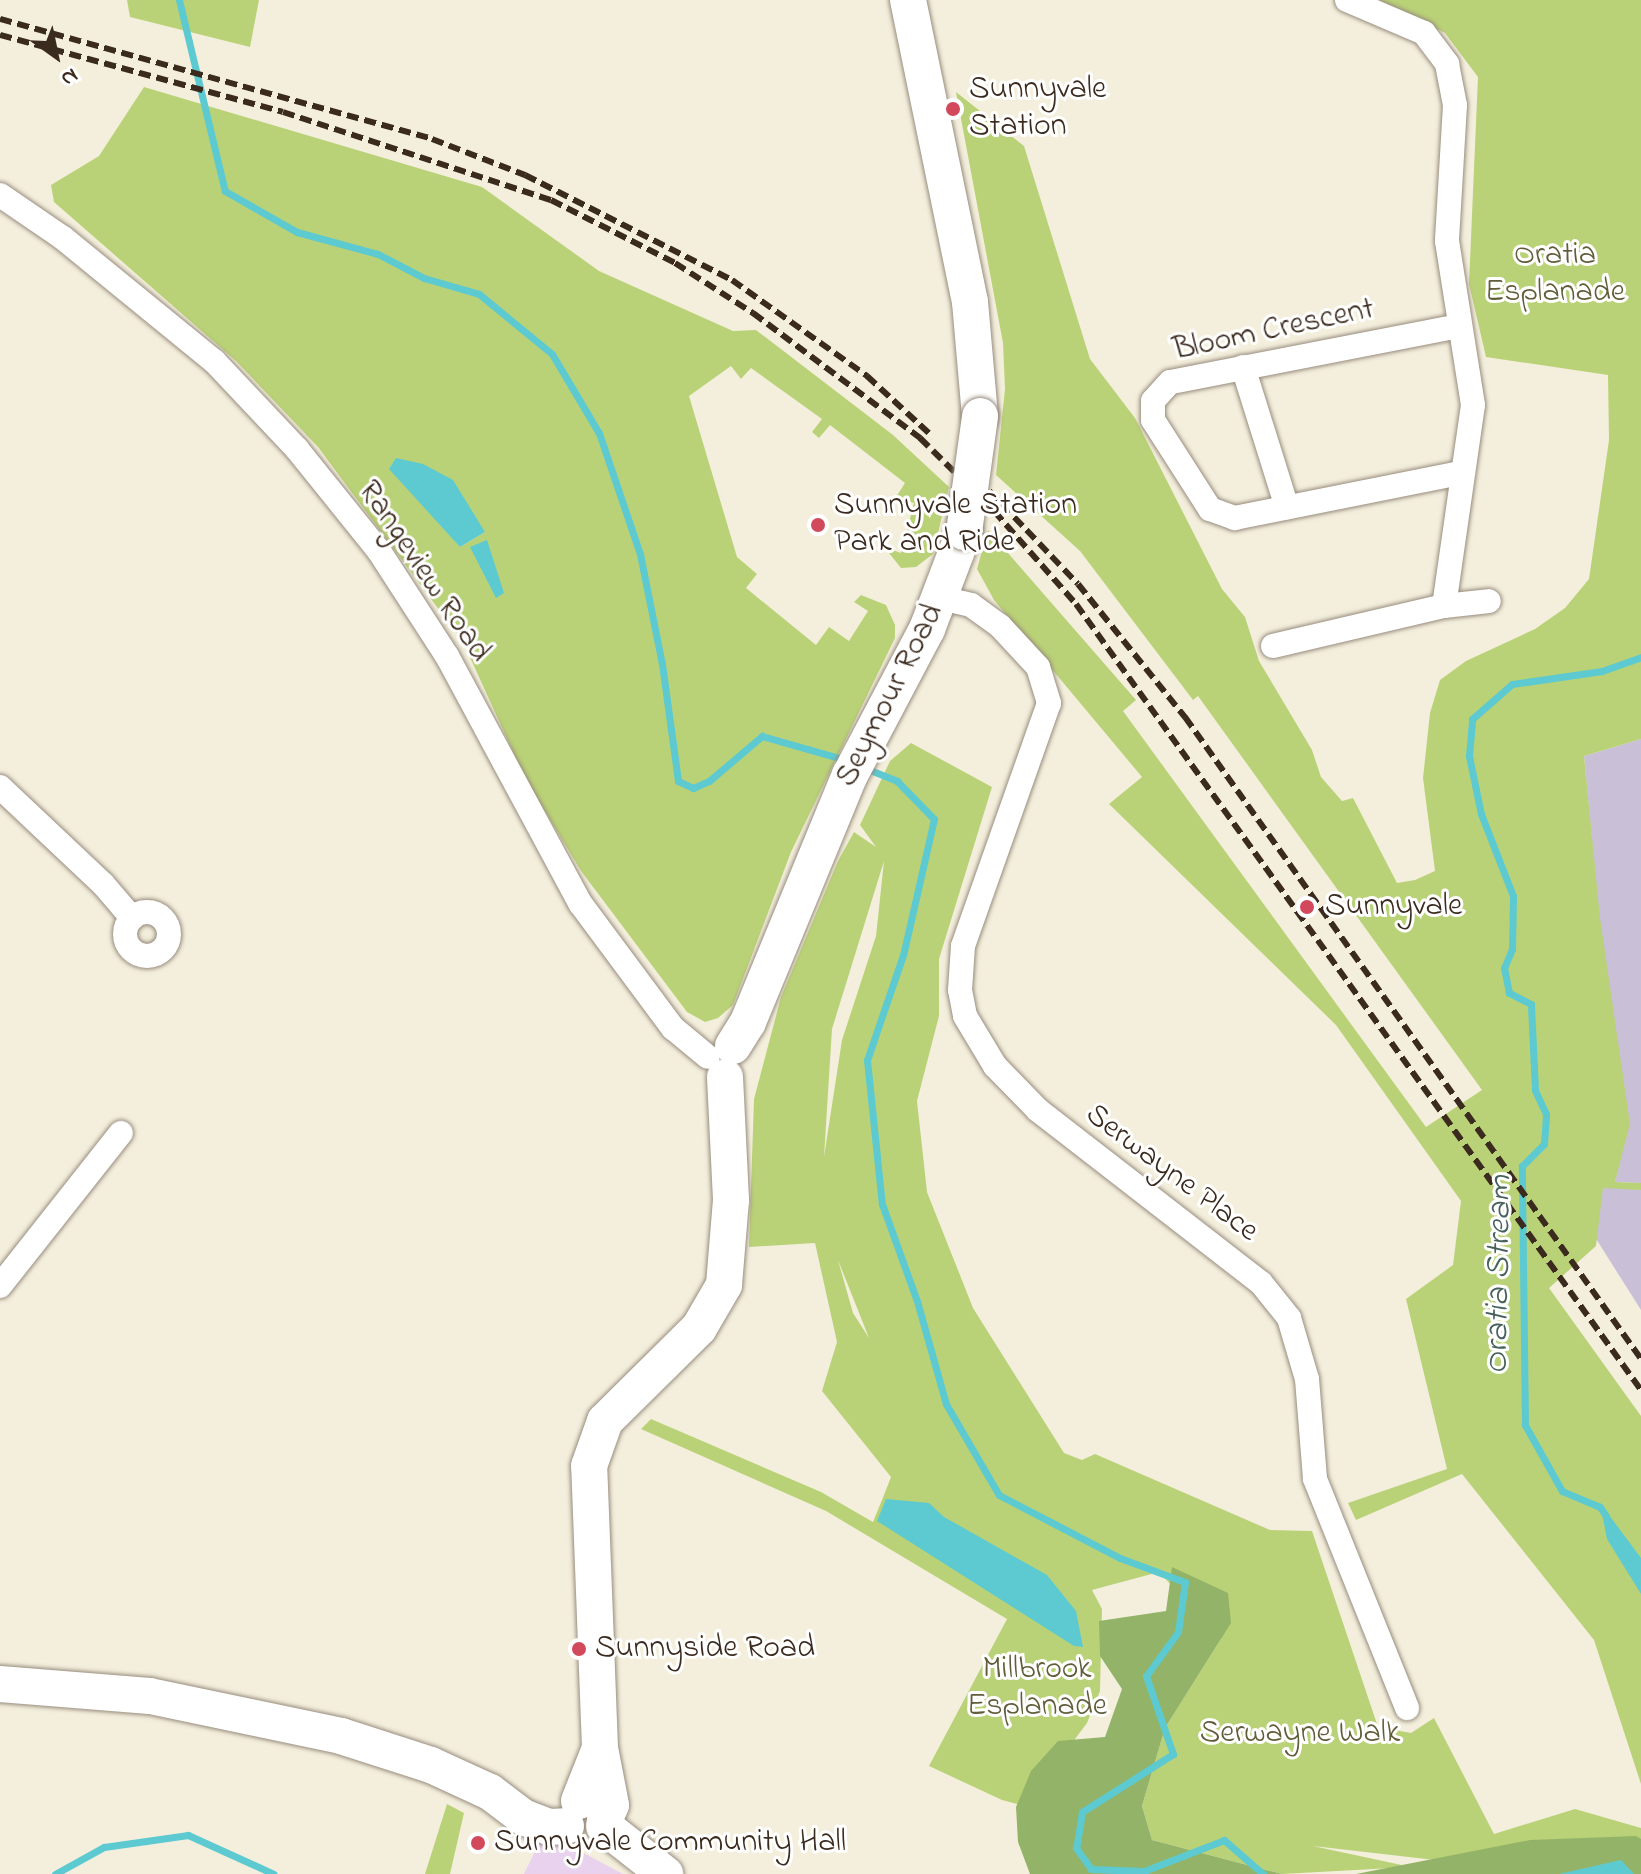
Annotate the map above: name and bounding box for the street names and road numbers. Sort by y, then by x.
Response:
street label: Bloom Crescent [1170,291,1378,371]
street label: Rangeview Road [348,474,498,670]
street label: Seymour Road [829,598,953,794]
street label: Serwayne Place [1077,1096,1265,1252]

